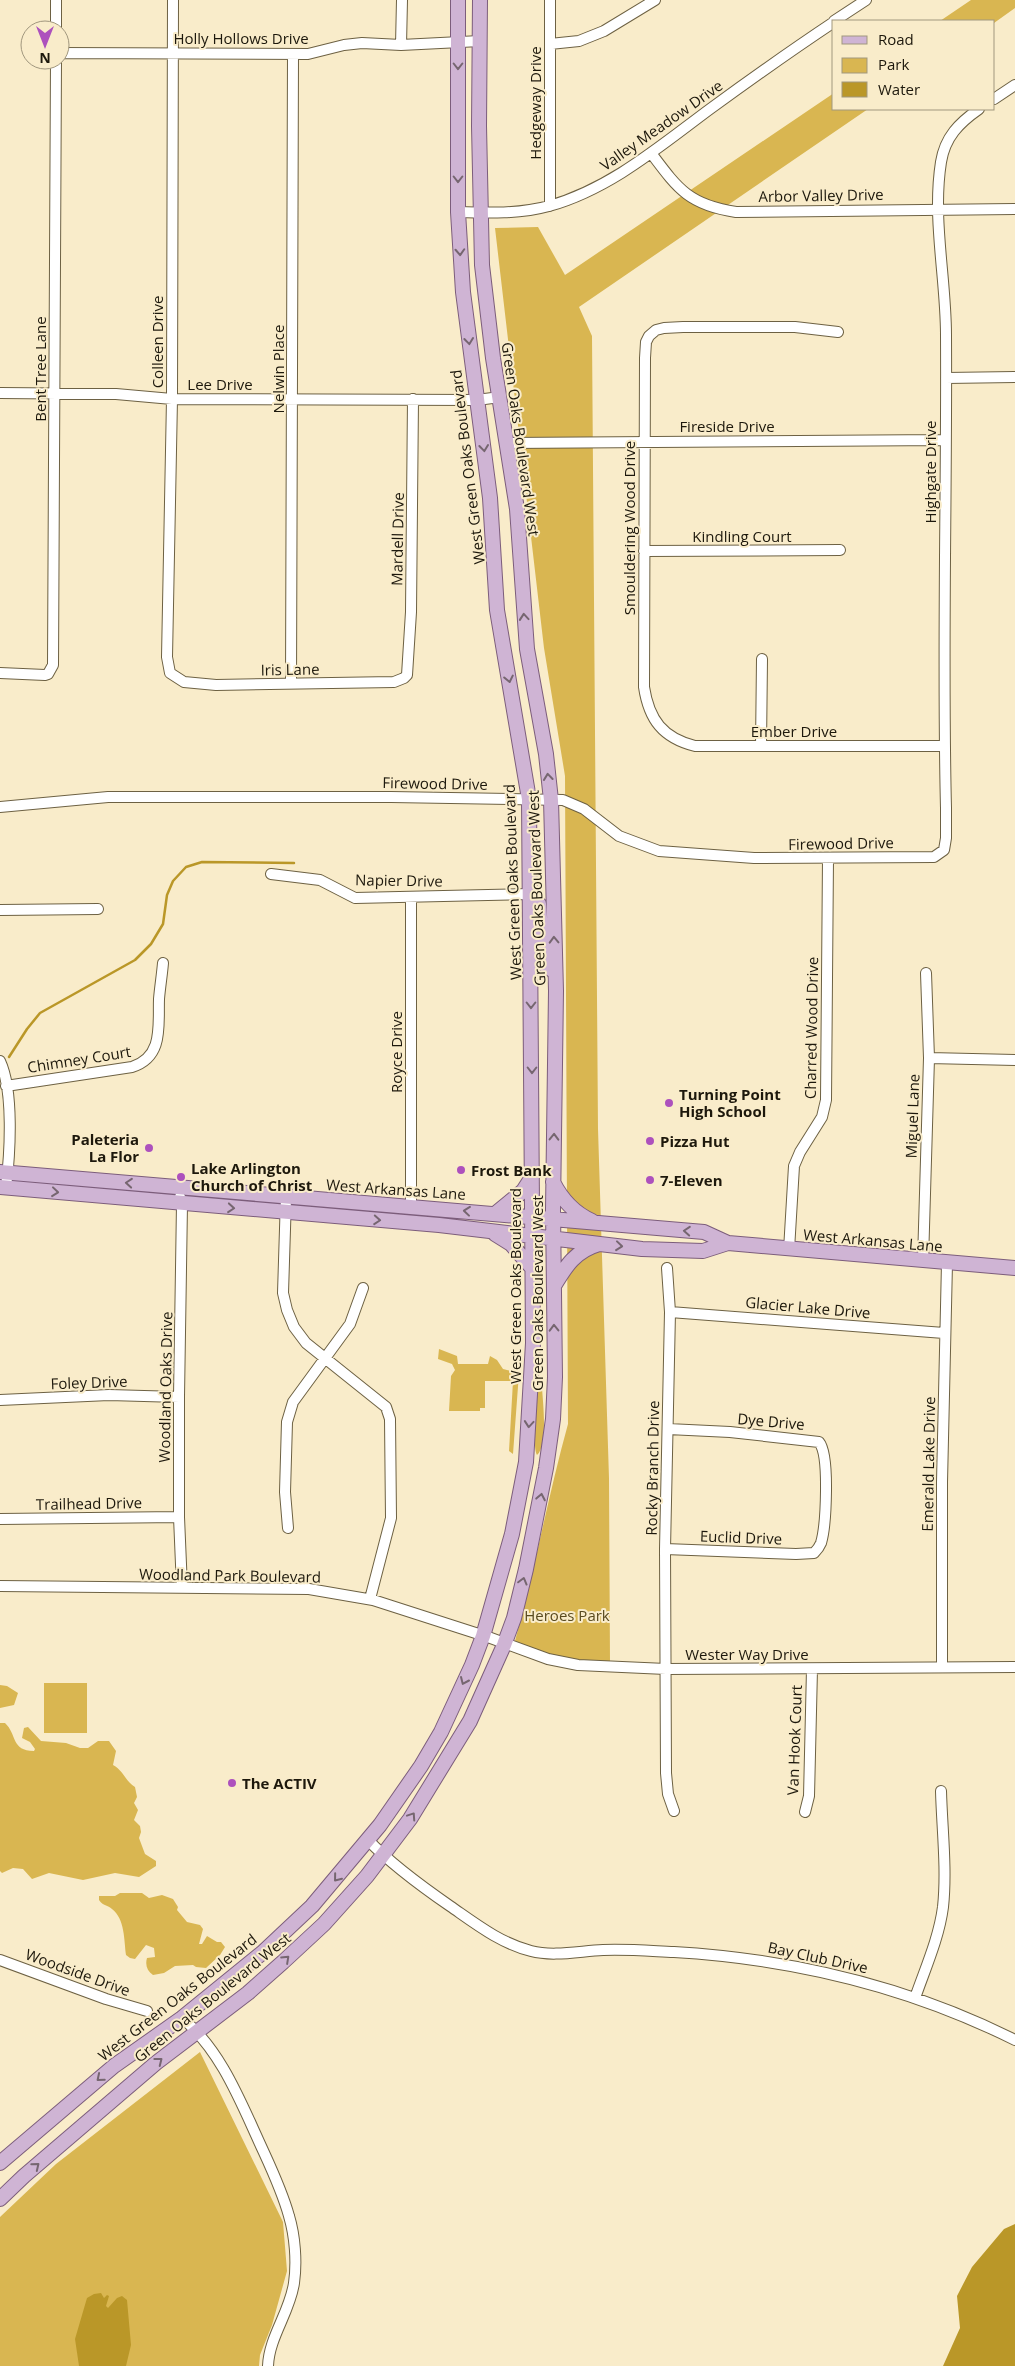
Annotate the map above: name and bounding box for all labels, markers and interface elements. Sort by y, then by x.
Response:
north arrow [20,20,70,70]
legend [832,20,995,110]
street label: Holly Hollows Drive [173,28,309,48]
text: Road [878,29,914,49]
street label: Hedgeway Drive [525,46,545,160]
text: N [39,49,51,68]
text: Park [878,54,909,74]
one-way arrow [453,63,463,71]
street label: Valley Meadow Drive [596,75,726,175]
text: Water [878,79,920,99]
one-way arrow [453,176,463,184]
street label: Arbor Valley Drive [758,184,884,206]
one-way arrow [454,249,465,257]
street label: Colleen Drive [147,296,167,388]
street label: Bent Tree Lane [30,316,50,422]
street label: Nelwin Place [268,325,288,413]
one-way arrow [463,337,474,345]
street label: Green Oaks Boulevard West [497,341,545,537]
street label: West Green Oaks Boulevard [445,369,489,565]
street label: Lee Drive [187,374,253,394]
street label: Fireside Drive [679,416,775,436]
street label: Highgate Drive [920,420,940,524]
street label: Smouldering Wood Drive [619,441,639,615]
one-way arrow [478,444,489,452]
street label: Mardell Drive [386,492,408,586]
street label: Kindling Court [692,526,792,546]
one-way arrow [519,612,530,620]
street label: Iris Lane [260,658,320,680]
one-way arrow [503,674,513,683]
street label: Ember Drive [751,721,837,741]
street label: Firewood Drive [382,772,488,794]
one-way arrow [543,773,554,781]
street label: West Green Oaks Boulevard [499,784,525,980]
street label: Green Oaks Boulevard West [523,790,549,986]
street label: Firewood Drive [788,832,894,854]
street label: Napier Drive [355,869,443,891]
one-way arrow [549,935,559,943]
street label: Charred Wood Drive [800,957,822,1099]
one-way arrow [526,1002,537,1010]
street label: Royce Drive [386,1011,406,1093]
street label: Chimney Court [26,1041,132,1077]
one-way arrow [527,1067,537,1075]
street label: Miguel Lane [901,1073,923,1159]
place label: Turning Point High School [679,1084,781,1121]
marker: Turning Point High School [663,1097,675,1109]
place label: Paleteria La Flor [71,1129,139,1166]
place label: Pizza Hut [660,1131,730,1151]
one-way arrow [549,1133,559,1140]
marker: Pizza Hut [644,1135,656,1147]
marker: Paleteria La Flor [143,1142,155,1154]
place label: Lake Arlington Church of Christ [191,1158,313,1195]
place label: Frost Bank [471,1160,552,1180]
marker: Frost Bank [455,1164,467,1176]
place label: 7-Eleven [660,1170,723,1190]
marker: Lake Arlington Church of Christ [175,1171,187,1183]
street label: West Arkansas Lane [325,1174,467,1204]
marker: 7-Eleven [644,1174,656,1186]
one-way arrow [124,1178,132,1189]
one-way arrow [51,1186,59,1197]
street label: West Green Oaks Boulevard [505,1188,525,1384]
street label: Green Oaks Boulevard West [527,1195,547,1391]
one-way arrow [227,1202,235,1213]
one-way arrow [462,1205,470,1216]
one-way arrow [373,1214,381,1225]
street label: West Arkansas Lane [802,1224,944,1256]
one-way arrow [683,1226,691,1237]
one-way arrow [615,1240,623,1251]
street label: Glacier Lake Drive [745,1292,871,1322]
street label: Woodland Oaks Drive [154,1311,176,1463]
one-way arrow [549,1324,559,1332]
street label: Foley Drive [50,1371,128,1393]
street label: Emerald Lake Drive [917,1396,939,1532]
street label: Rocky Branch Drive [641,1400,663,1536]
street label: Dye Drive [737,1408,805,1434]
one-way arrow [524,1420,535,1428]
street label: Trailhead Drive [36,1492,142,1514]
one-way arrow [535,1493,545,1502]
street label: Euclid Drive [700,1526,782,1548]
street label: Woodland Park Boulevard [139,1563,321,1587]
one-way arrow [517,1577,528,1586]
park label: Heroes Park [524,1605,610,1625]
street label: Wester Way Drive [685,1644,809,1664]
one-way arrow [460,1676,471,1685]
street label: Van Hook Court [782,1684,806,1796]
place label: The ACTIV [242,1773,317,1793]
marker: The ACTIV [226,1777,238,1789]
one-way arrow [405,1813,415,1822]
one-way arrow [334,1872,342,1881]
street label: Green Oaks Boulevard West [130,1928,294,2066]
street label: West Green Oaks Boulevard [94,1929,260,2065]
street label: Bay Club Drive [766,1937,870,1977]
street label: Woodside Drive [23,1944,133,2000]
one-way arrow [281,1956,290,1965]
one-way arrow [153,2058,162,2066]
one-way arrow [97,2072,106,2081]
one-way arrow [30,2163,39,2172]

